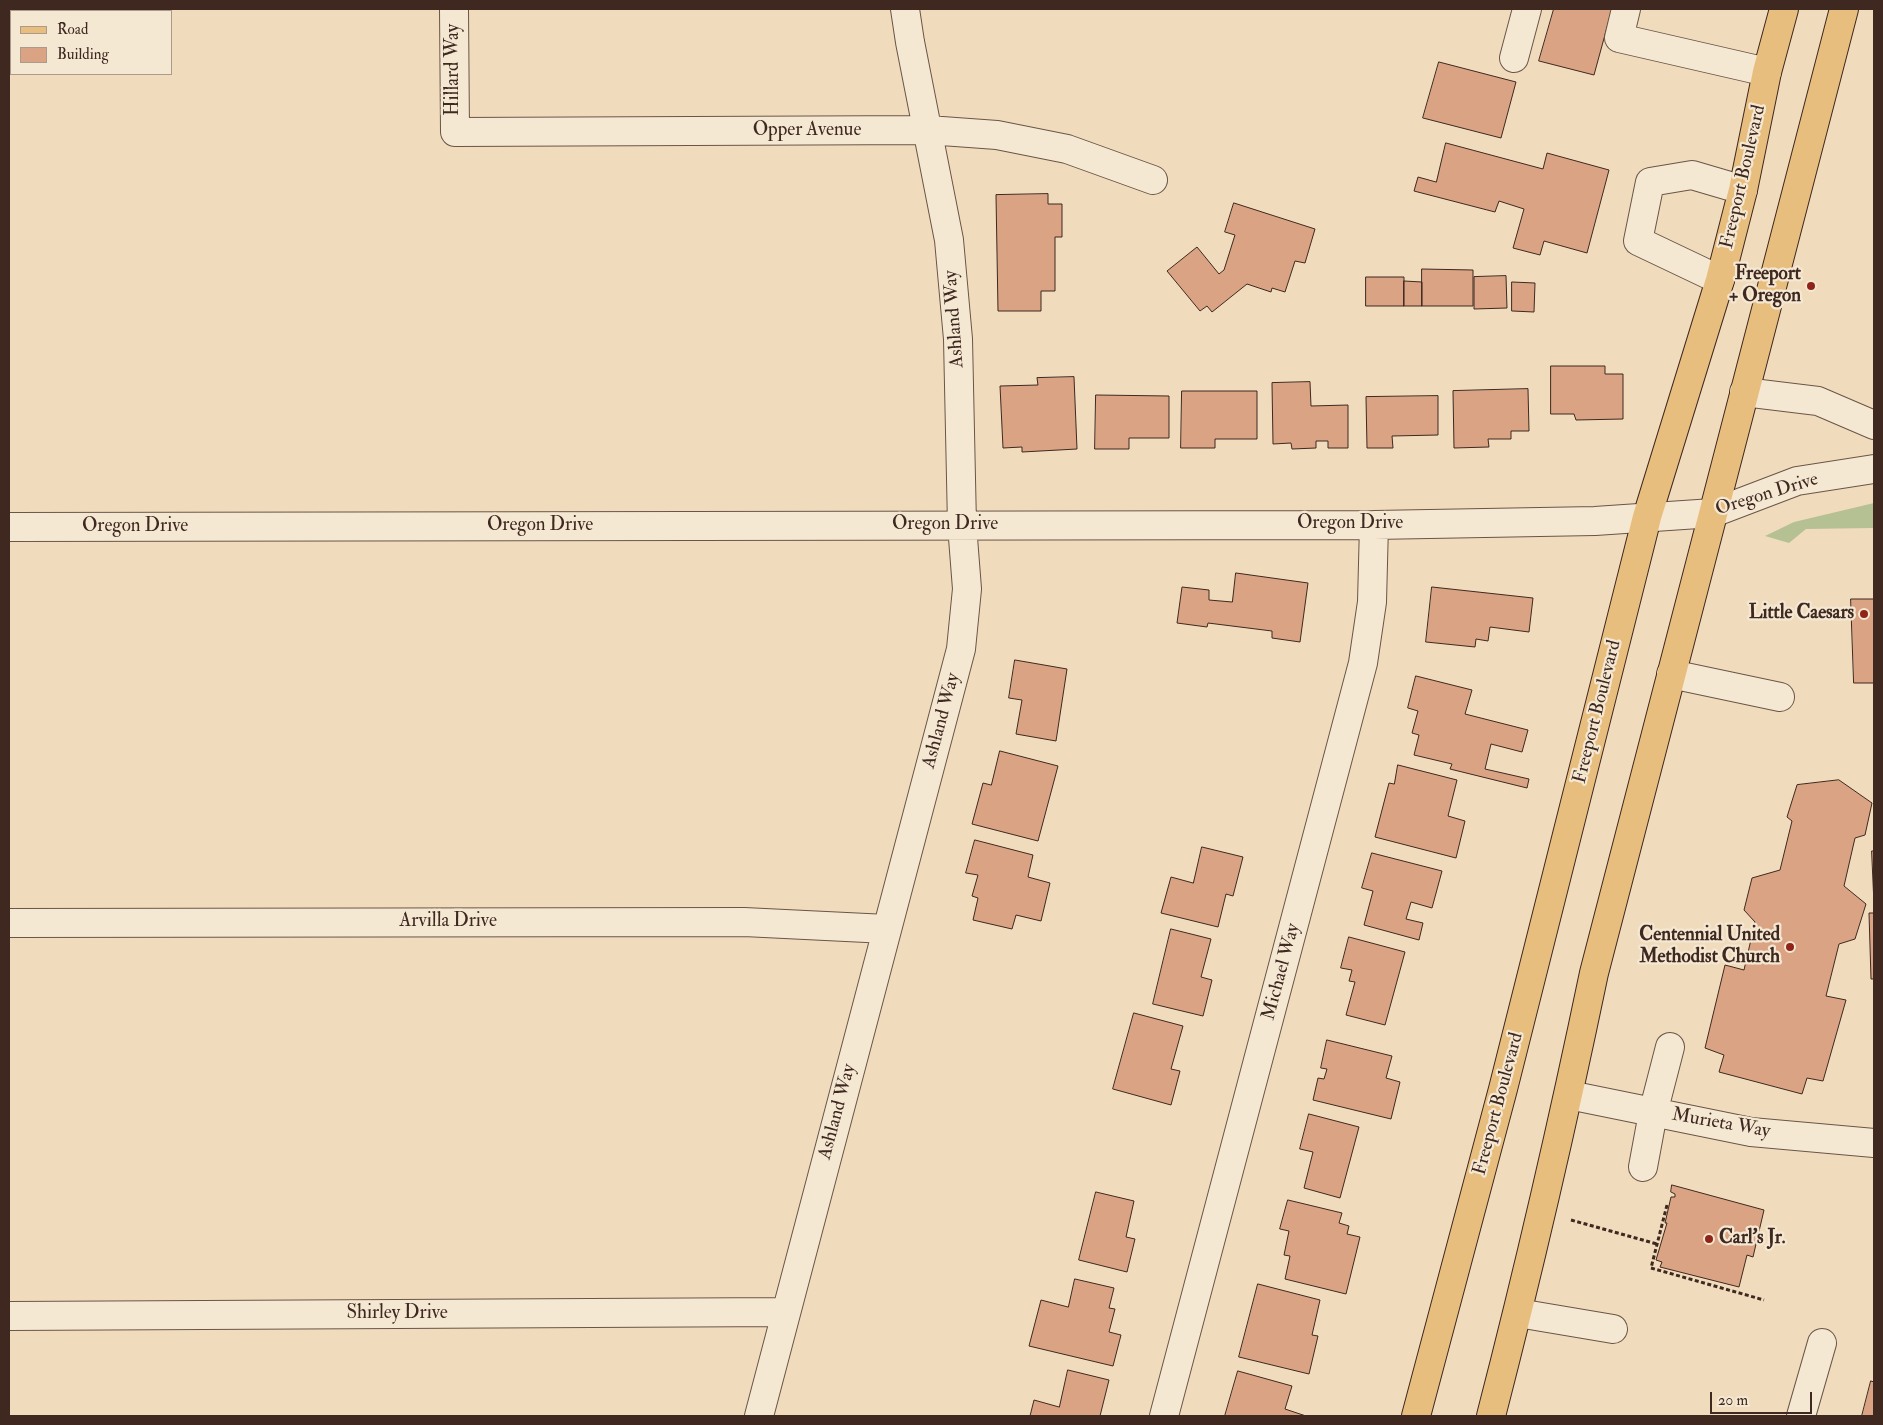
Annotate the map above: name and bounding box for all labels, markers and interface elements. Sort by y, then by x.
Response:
legend [10,10,172,75]
text: Road [57,20,88,39]
street label: Hillard Way [443,24,465,116]
text: Building [57,45,109,64]
street label: Freeport Boulevard [1716,103,1772,251]
street label: Opper Avenue [753,120,861,142]
place label: Freeport + Oregon [1729,264,1801,308]
street label: Ashland Way [940,269,970,369]
marker: Freeport + Oregon [1805,280,1817,292]
street label: Oregon Drive [1713,469,1821,521]
street label: Oregon Drive [1297,513,1403,535]
street label: Oregon Drive [892,514,998,536]
street label: Oregon Drive [487,515,593,537]
street label: Oregon Drive [82,516,188,538]
place label: Little Caesars [1749,603,1854,625]
marker: Little Caesars [1858,608,1870,620]
street label: Freeport Boulevard [1569,638,1627,786]
street label: Ashland Way [918,671,966,771]
street label: Arvilla Drive [399,911,497,933]
street label: Michael Way [1258,921,1306,1023]
place label: Centennial United Methodist Church [1639,925,1780,969]
marker: Centennial United Methodist Church [1784,941,1796,953]
street label: Freeport Boulevard [1469,1030,1529,1178]
street label: Ashland Way [814,1062,862,1162]
street label: Murieta Way [1670,1104,1772,1144]
place label: Carl's Jr. [1719,1228,1785,1250]
marker: Carl's Jr. [1703,1233,1715,1245]
street label: Shirley Drive [346,1303,448,1325]
scale bar [1713,1382,1816,1414]
text: 20 m [1718,1391,1748,1410]

